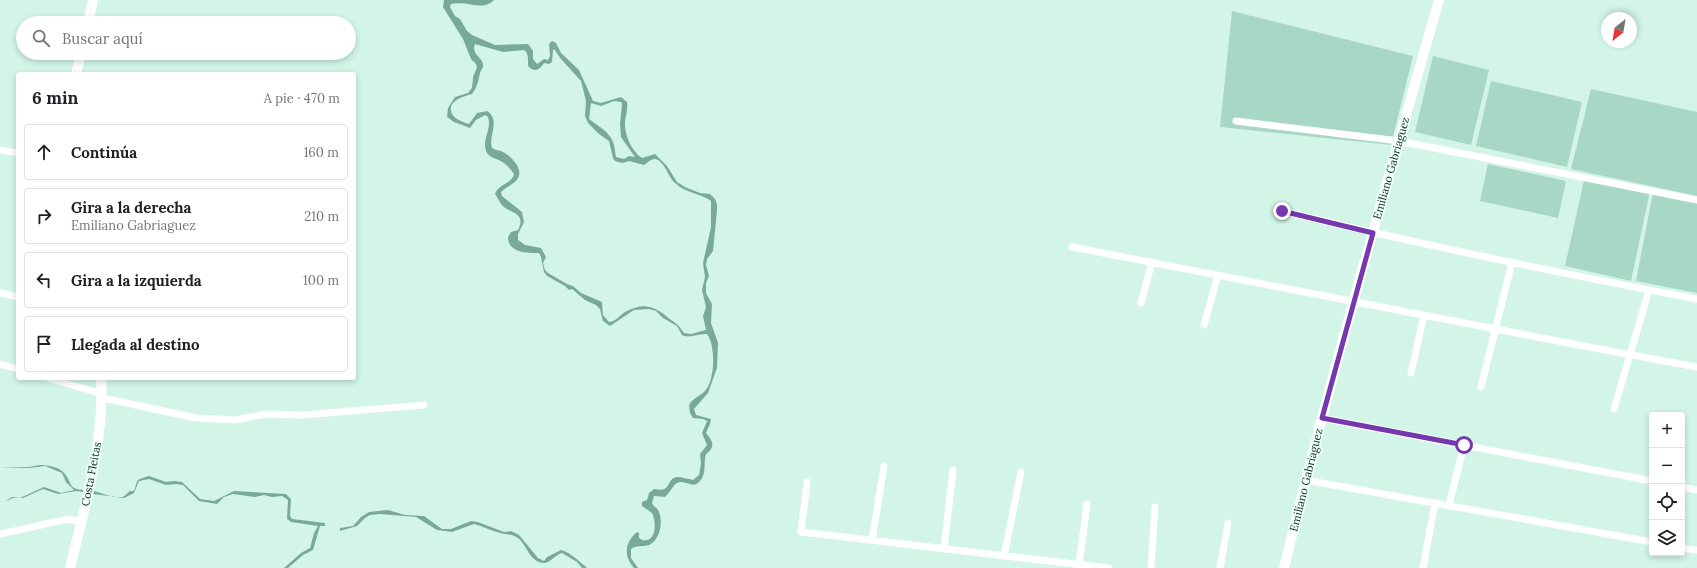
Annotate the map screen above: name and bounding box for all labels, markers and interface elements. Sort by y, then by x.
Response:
north arrow [1601,12,1637,48]
search box [16,16,356,60]
icon: search [30,27,52,49]
text: Buscar aquí [62,29,143,48]
text: 6 min [32,87,78,109]
text: A pie · 470 m [264,90,340,107]
street label: Emiliano Gabriaguez [1370,115,1412,221]
icon: ahead [33,141,55,163]
text: Continúa [71,143,137,162]
text: 160 m [304,144,339,161]
text: Gira a la derecha [71,198,191,217]
route end [1273,202,1291,220]
icon: right [33,205,55,227]
text: 210 m [304,208,339,225]
text: Emiliano Gabriaguez [71,217,196,234]
icon: left [33,269,55,291]
text: Gira a la izquierda [71,271,202,290]
text: 100 m [303,272,339,289]
icon: arrive [33,333,55,355]
text: Llegada al destino [71,335,200,354]
map controls [1649,412,1685,556]
button: + [1649,412,1685,448]
street label: Emiliano Gabriaguez [1286,427,1326,533]
route start [1455,436,1473,454]
street label: Costa Fleitas [78,441,104,507]
button: − [1649,448,1685,484]
button: locate [1649,484,1685,520]
button: layers [1649,520,1685,556]

